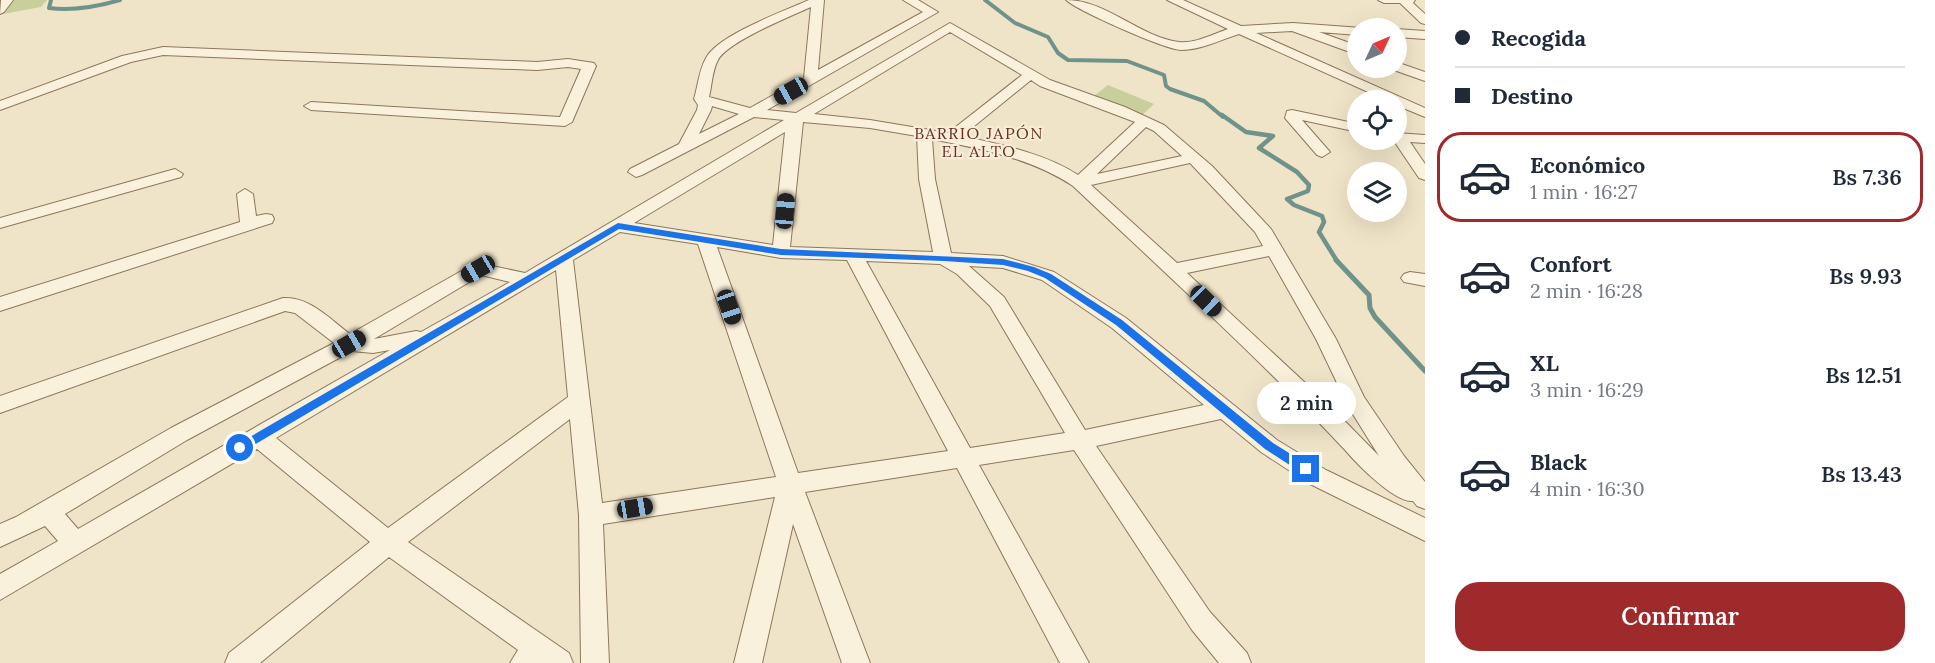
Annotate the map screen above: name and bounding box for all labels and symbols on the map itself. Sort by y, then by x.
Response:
north arrow [1347,18,1407,78]
car [771,74,811,108]
district label: BARRIO JAPÓN EL ALTO [914,123,1044,161]
car [774,192,796,230]
car [458,252,498,286]
car [1187,282,1225,320]
car [715,287,743,327]
car [329,327,369,361]
callout: 2 min [1256,382,1356,424]
route start [226,434,253,461]
route end [1292,455,1319,482]
car [616,496,654,520]

